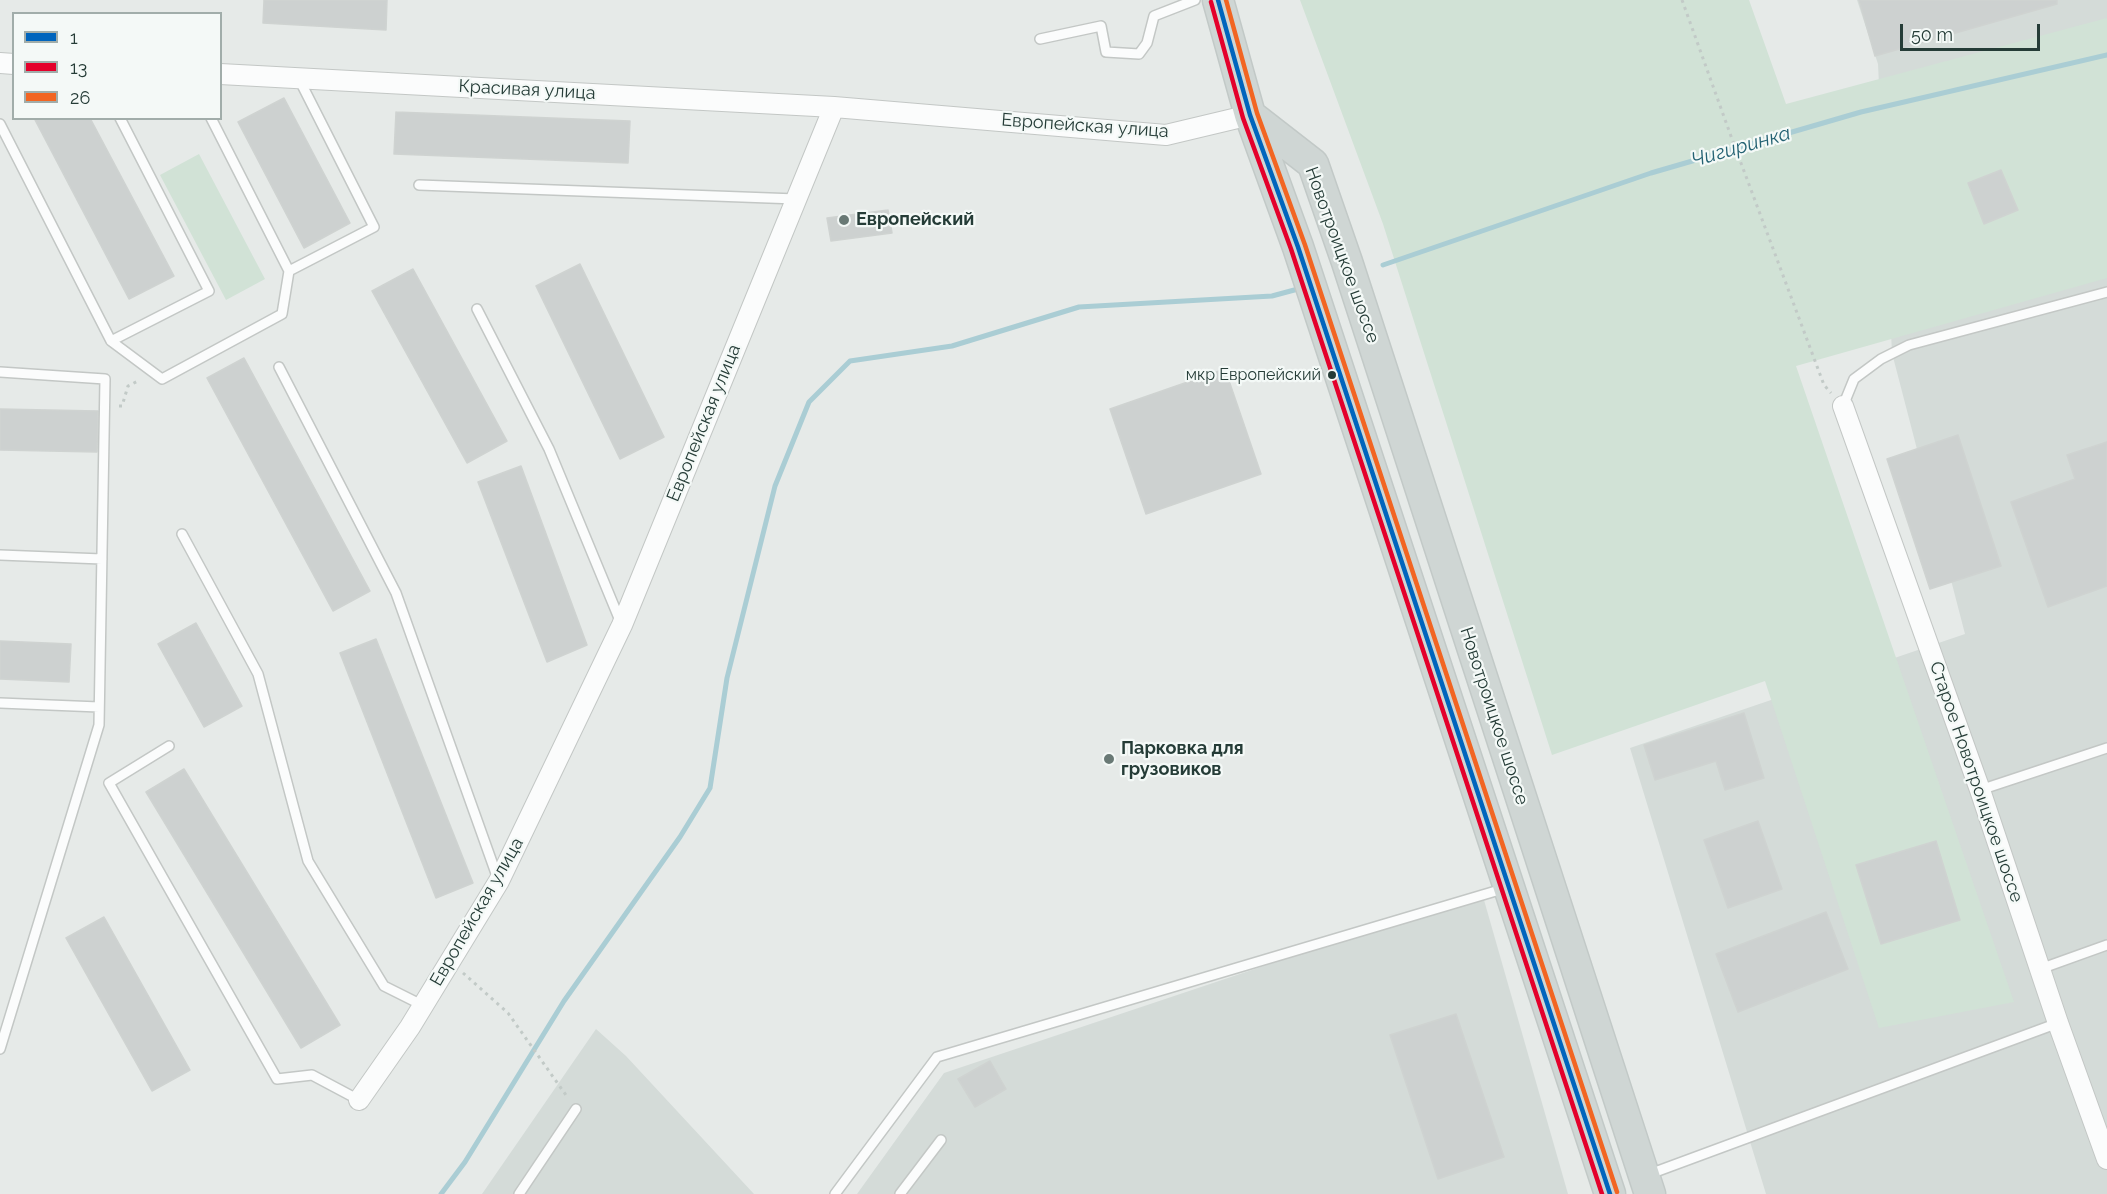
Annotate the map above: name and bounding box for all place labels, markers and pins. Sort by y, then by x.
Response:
place label: Европейский [856,209,974,231]
marker: Европейский [837,213,851,227]
place label: мкр Европейский [1186,365,1321,385]
marker: мкр Европейский [1326,369,1338,381]
place label: Парковка для грузовиков [1121,738,1244,780]
marker: Парковка для грузовиков [1102,752,1116,766]

